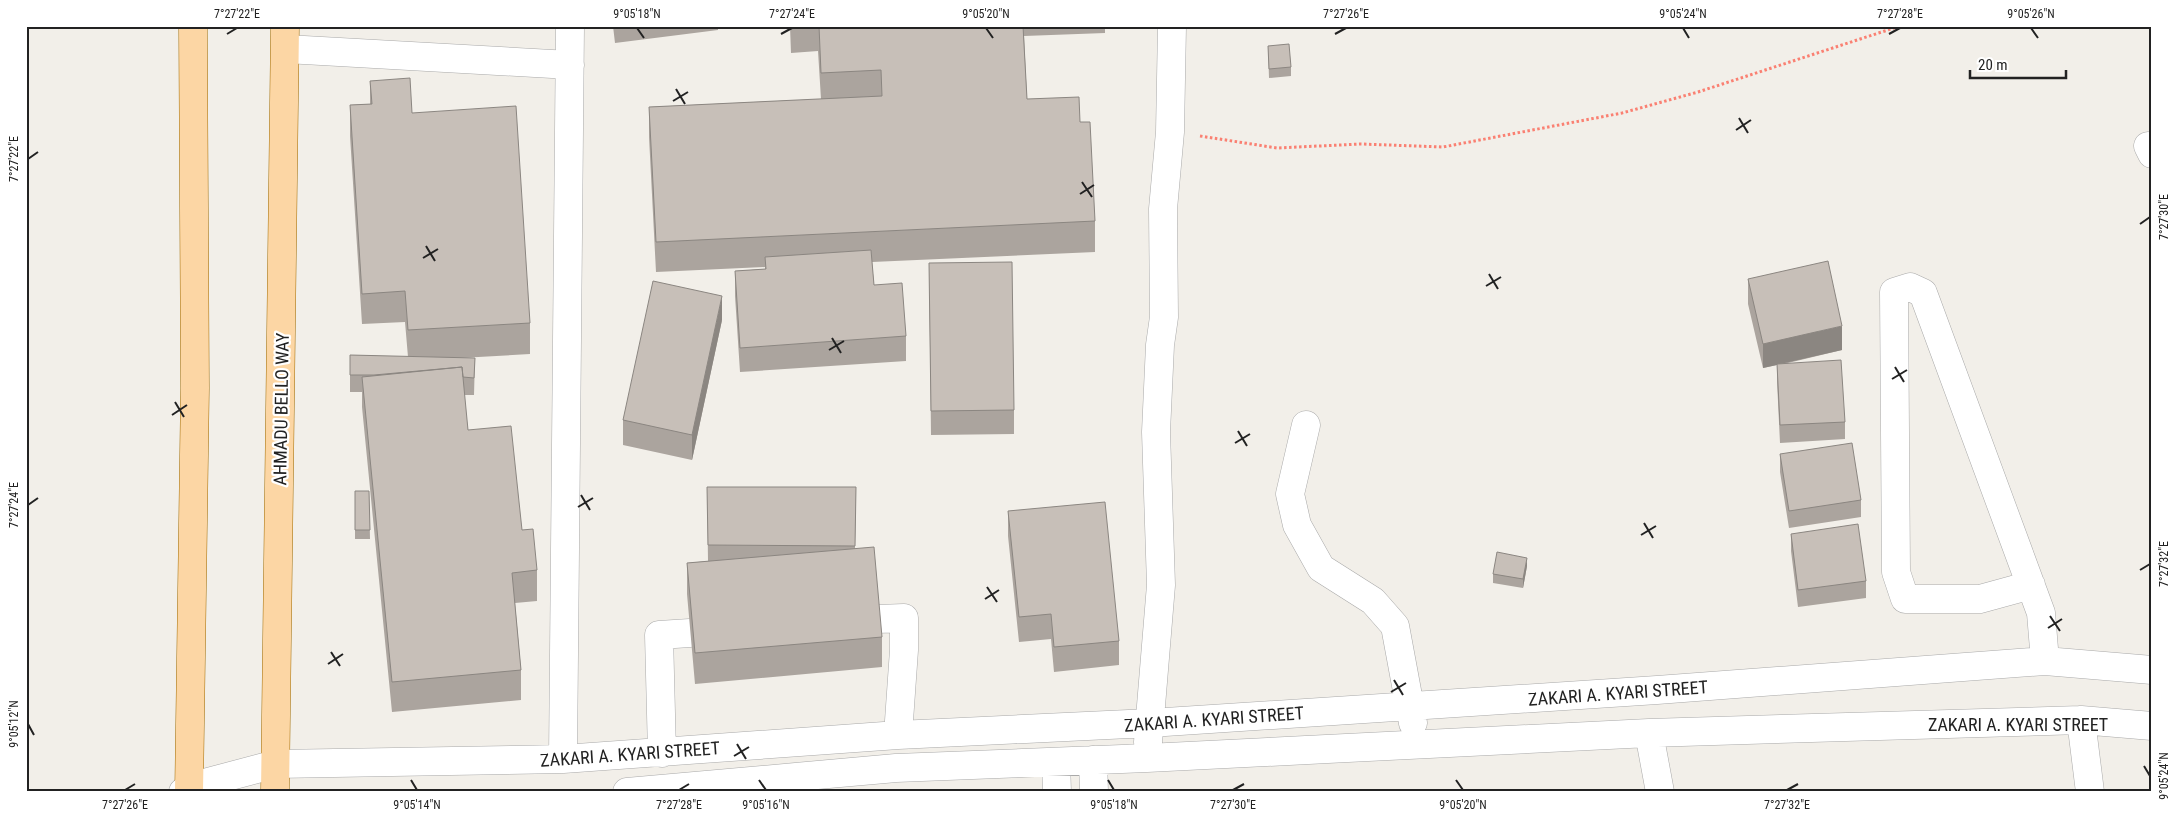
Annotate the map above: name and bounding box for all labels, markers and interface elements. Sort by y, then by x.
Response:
text: 7°27'22"E [214,7,260,21]
text: 9°05'18"N [613,7,661,21]
text: 7°27'24"E [769,7,815,21]
text: 9°05'20"N [962,7,1010,21]
text: 7°27'26"E [1323,7,1369,21]
text: 9°05'24"N [1659,7,1707,21]
text: 7°27'28"E [1877,7,1923,21]
text: 9°05'26"N [2007,7,2055,21]
scale bar [1970,48,2067,80]
text: 20 m [1978,56,2008,74]
text: 7°27'22"E [7,136,21,182]
text: 7°27'30"E [2157,194,2171,240]
street label: AHMADU BELLO WAY [269,332,293,486]
text: 7°27'24"E [7,482,21,528]
text: 7°27'32"E [2157,541,2171,587]
street label: ZAKARI A. KYARI STREET [1527,676,1709,710]
text: 9°05'12"N [7,700,21,748]
street label: ZAKARI A. KYARI STREET [1123,702,1305,736]
street label: ZAKARI A. KYARI STREET [1928,714,2108,735]
street label: ZAKARI A. KYARI STREET [539,737,721,771]
text: 9°05'24"N [2157,752,2171,800]
text: 7°27'26"E [102,798,148,812]
text: 9°05'14"N [393,798,441,812]
text: 7°27'28"E [656,798,702,812]
text: 9°05'16"N [742,798,790,812]
text: 9°05'18"N [1090,798,1138,812]
text: 7°27'30"E [1210,798,1256,812]
text: 9°05'20"N [1439,798,1487,812]
text: 7°27'32"E [1764,798,1810,812]

